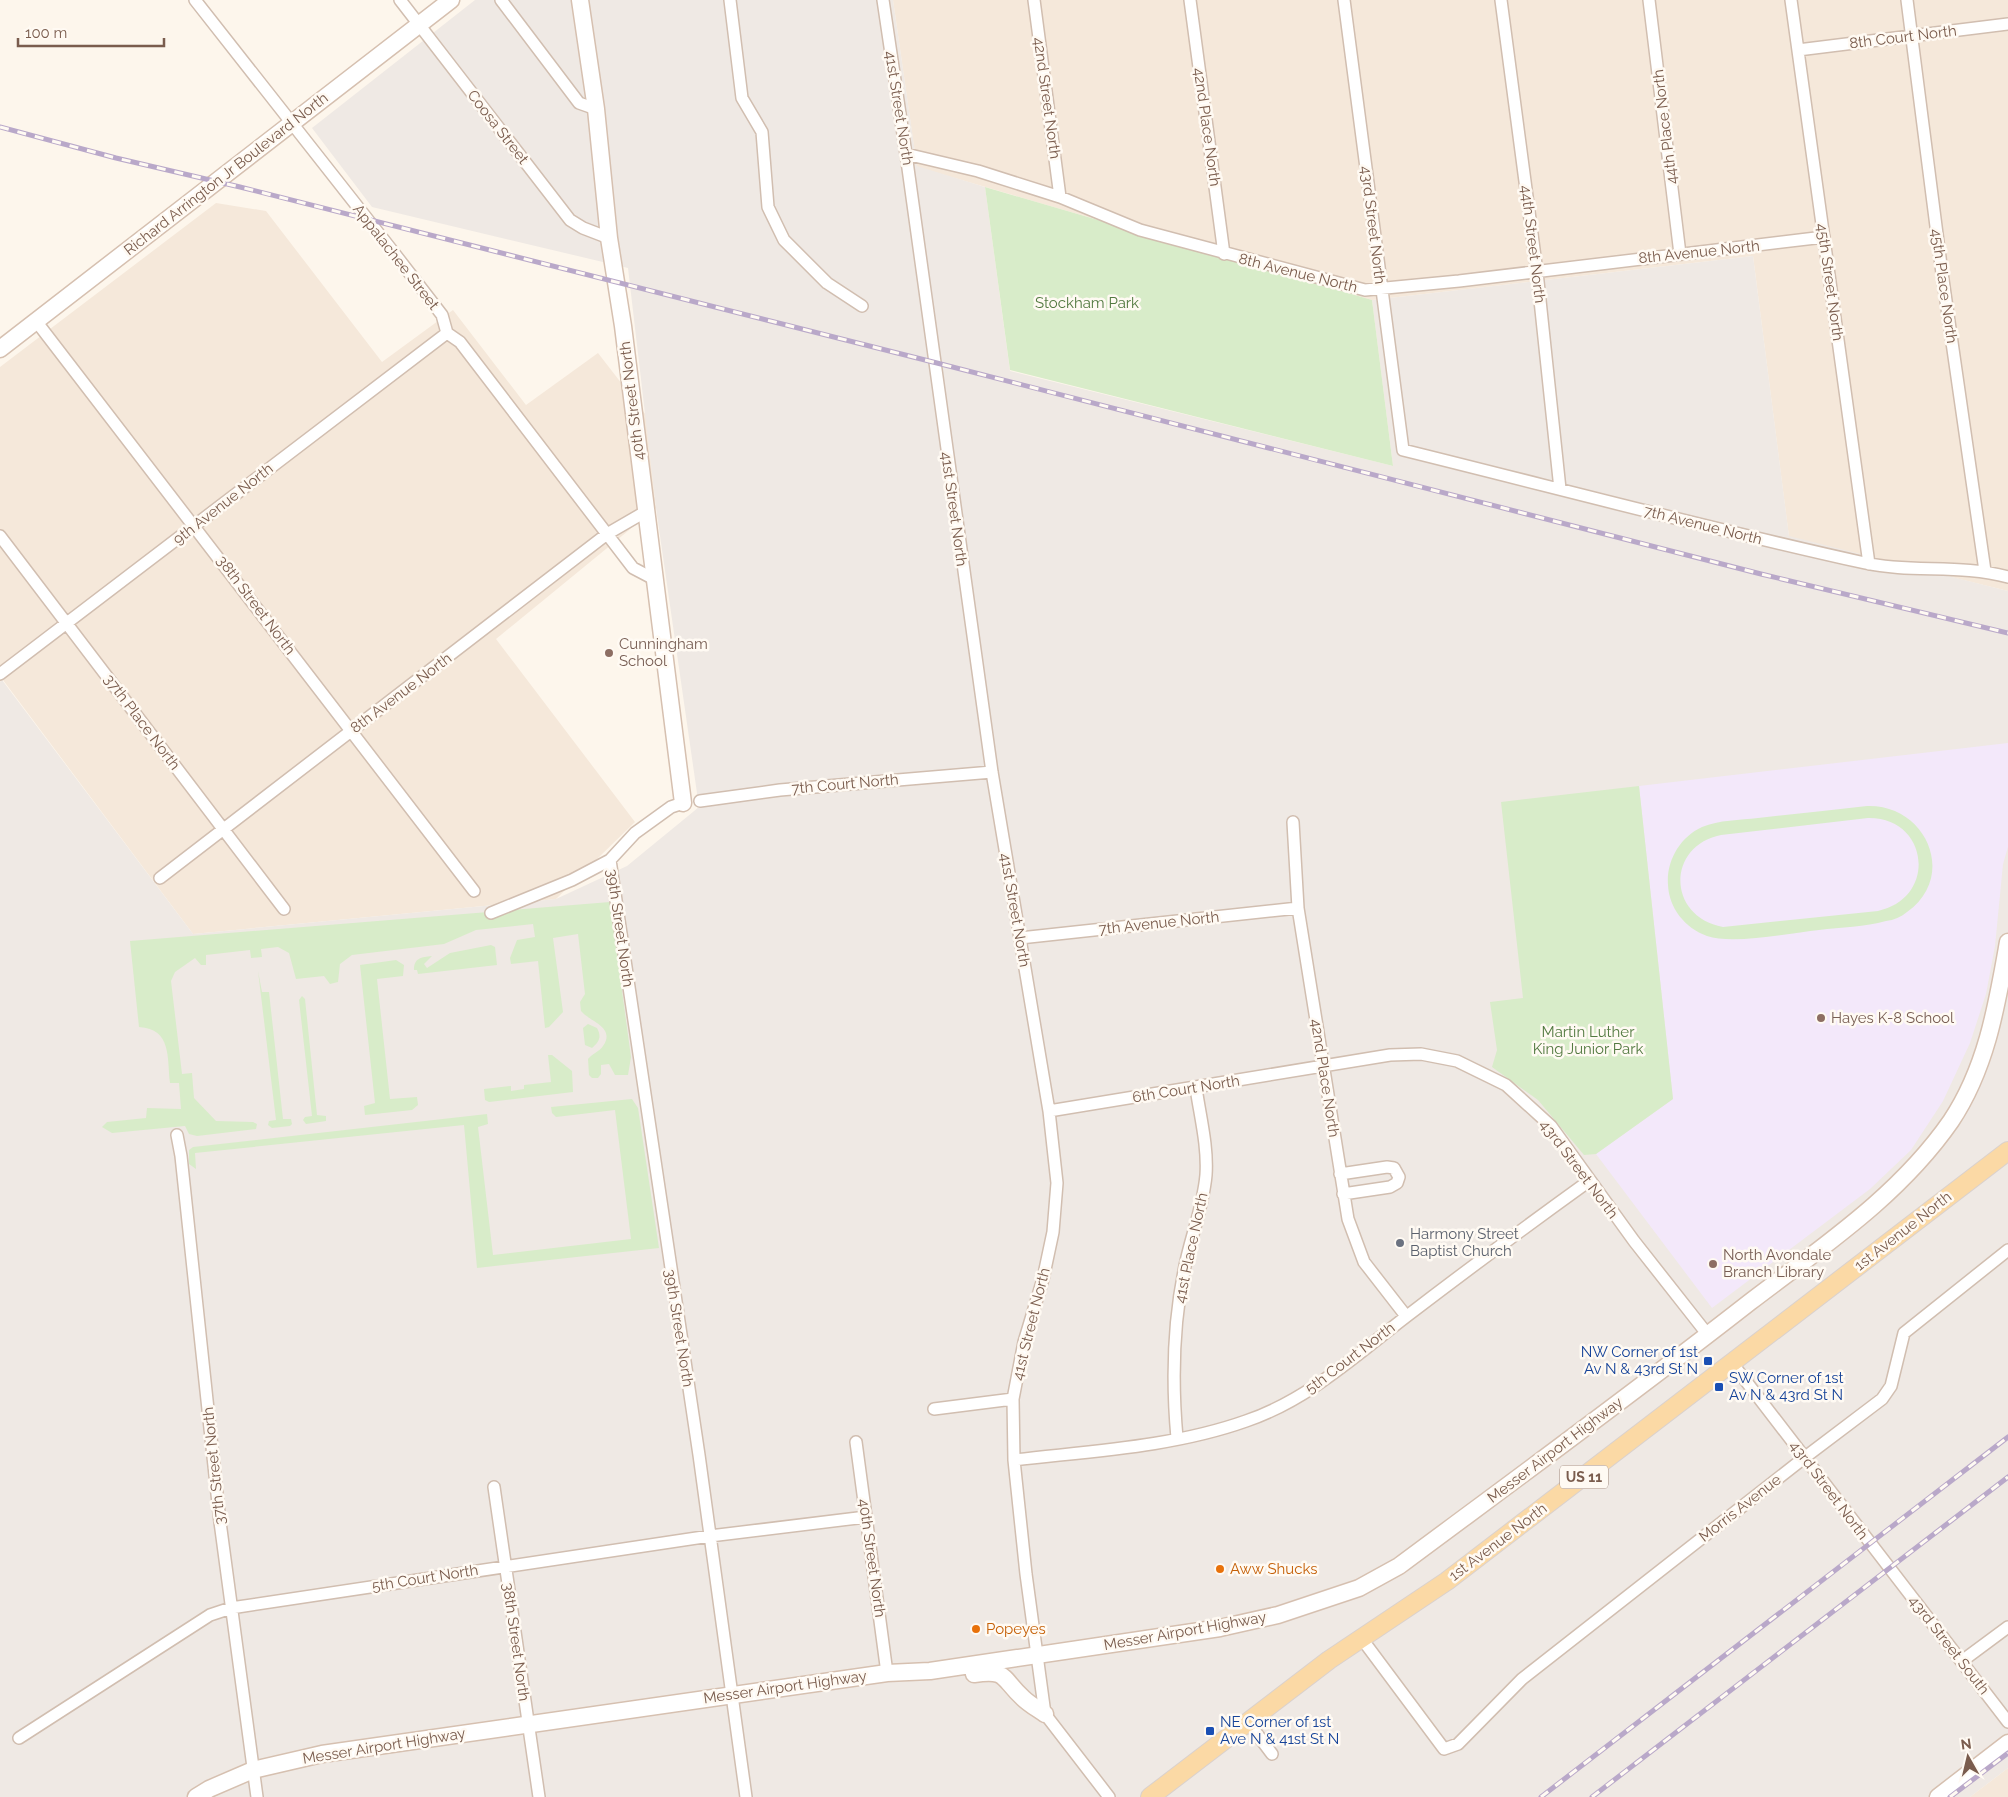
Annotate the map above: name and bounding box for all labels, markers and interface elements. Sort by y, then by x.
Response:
scale bar [18,15,164,47]
street label: 8th Court North [1848,21,1958,53]
text: 100 m [25,24,67,42]
street label: 42nd Street North [1030,36,1064,160]
street label: 41st Street North [881,50,917,166]
street label: 42nd Place North [1190,66,1224,188]
street label: 44th Place North [1649,68,1681,186]
street label: Coosa Street [464,86,532,168]
street label: Richard Arrington Jr Boulevard North [120,89,332,259]
street label: 43rd Street North [1357,165,1389,285]
street label: 44th Street North [1517,184,1549,304]
street label: Appalachee Street [349,201,443,313]
street label: 45th Street North [1813,222,1847,342]
street label: 45th Place North [1927,227,1961,345]
street label: 8th Avenue North [1637,237,1761,267]
street label: 8th Avenue North [1237,250,1359,296]
park label: Stockham Park [1035,294,1139,312]
street label: 40th Street North [616,340,648,462]
street label: 41st Street North [937,451,971,567]
street label: 9th Avenue North [169,459,277,549]
street label: 7th Avenue North [1642,502,1764,548]
street label: 38th Street North [213,552,299,658]
place label: Cunningham School [619,635,708,670]
marker: Cunningham School [603,647,615,659]
street label: 8th Avenue North [347,649,455,737]
street label: 37th Place North [100,671,184,773]
street label: 7th Court North [791,770,899,798]
street label: 41st Street North [996,852,1034,968]
street label: 39th Street North [603,868,637,988]
street label: 7th Avenue North [1098,908,1220,938]
place label: Hayes K-8 School [1831,1009,1955,1027]
marker: Hayes K-8 School [1815,1012,1827,1024]
street label: 42nd Place North [1307,1017,1343,1139]
park label: Martin Luther King Junior Park [1533,1023,1643,1058]
street label: 6th Court North [1131,1072,1241,1106]
street label: 43rd Street North [1536,1116,1622,1222]
street label: 1st Avenue North [1851,1188,1955,1274]
street label: 41st Place North [1171,1191,1211,1305]
place label: Harmony Street Baptist Church [1410,1225,1519,1260]
marker: Harmony Street Baptist Church [1394,1237,1406,1249]
place label: North Avondale Branch Library [1723,1246,1831,1281]
marker: North Avondale Branch Library [1707,1258,1719,1270]
street label: 41st Street North [1008,1266,1054,1382]
street label: 39th Street North [661,1268,697,1388]
street label: 5th Court North [1302,1318,1398,1398]
place label: NW Corner of 1st Av N & 43rd St N [1581,1343,1698,1378]
marker: NW Corner of 1st Av N & 43rd St N [1702,1355,1714,1367]
place label: SW Corner of 1st Av N & 43rd St N [1729,1369,1844,1404]
marker: SW Corner of 1st Av N & 43rd St N [1713,1381,1725,1393]
street label: Messer Airport Highway [1484,1393,1626,1507]
street label: 37th Street North [199,1406,229,1526]
street label: 43rd Street North [1786,1437,1872,1543]
road number: US 11 [1560,1465,1608,1488]
street label: Morris Avenue [1695,1470,1785,1546]
street label: 40th Street North [855,1497,889,1619]
street label: 1st Avenue North [1445,1499,1551,1585]
place label: Aww Shucks [1230,1560,1318,1578]
street label: 5th Court North [371,1561,479,1595]
marker: Aww Shucks [1214,1563,1226,1575]
street label: 38th Street North [499,1582,533,1702]
street label: 43rd Street South [1905,1592,1993,1698]
street label: Messer Airport Highway [1102,1608,1268,1654]
place label: Popeyes [986,1620,1046,1638]
marker: Popeyes [970,1623,982,1635]
street label: Messer Airport Highway [702,1667,868,1707]
place label: NE Corner of 1st Ave N & 41st St N [1220,1713,1339,1748]
street label: Messer Airport Highway [301,1724,467,1768]
marker: NE Corner of 1st Ave N & 41st St N [1204,1725,1216,1737]
north arrow [1943,1732,1993,1782]
text: N [1960,1735,1973,1753]

